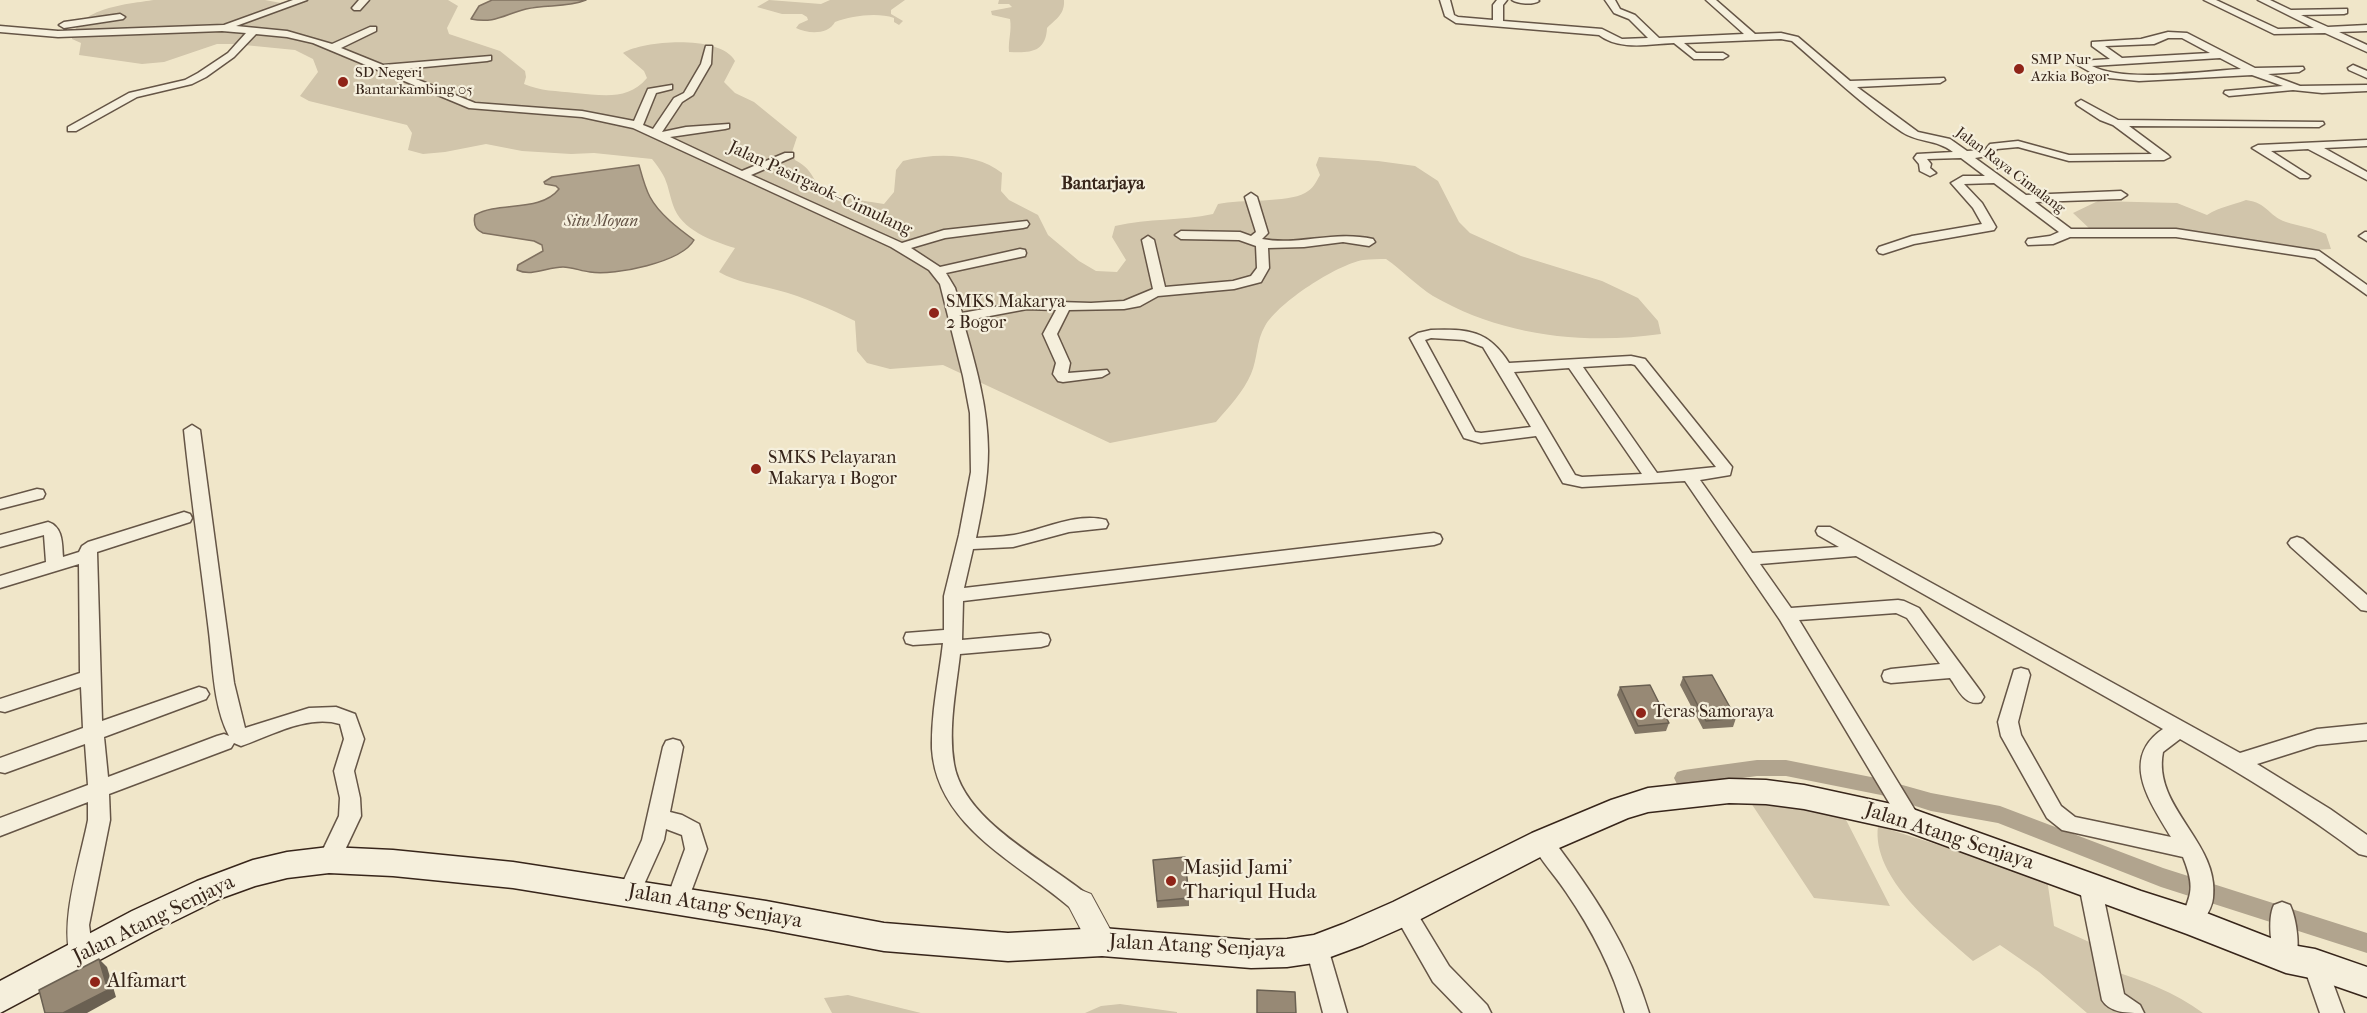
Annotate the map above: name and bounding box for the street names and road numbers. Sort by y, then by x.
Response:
street label: Jalan Raya Cimalang [1952,124,2068,218]
street label: Jalan Pasirgaok–Cimulang [725,137,915,241]
street label: Jalan Atang Senjaya [1861,798,2037,876]
street label: Jalan Atang Senjaya [69,870,239,970]
street label: Jalan Atang Senjaya [626,879,804,935]
street label: Jalan Atang Senjaya [1108,930,1286,964]

